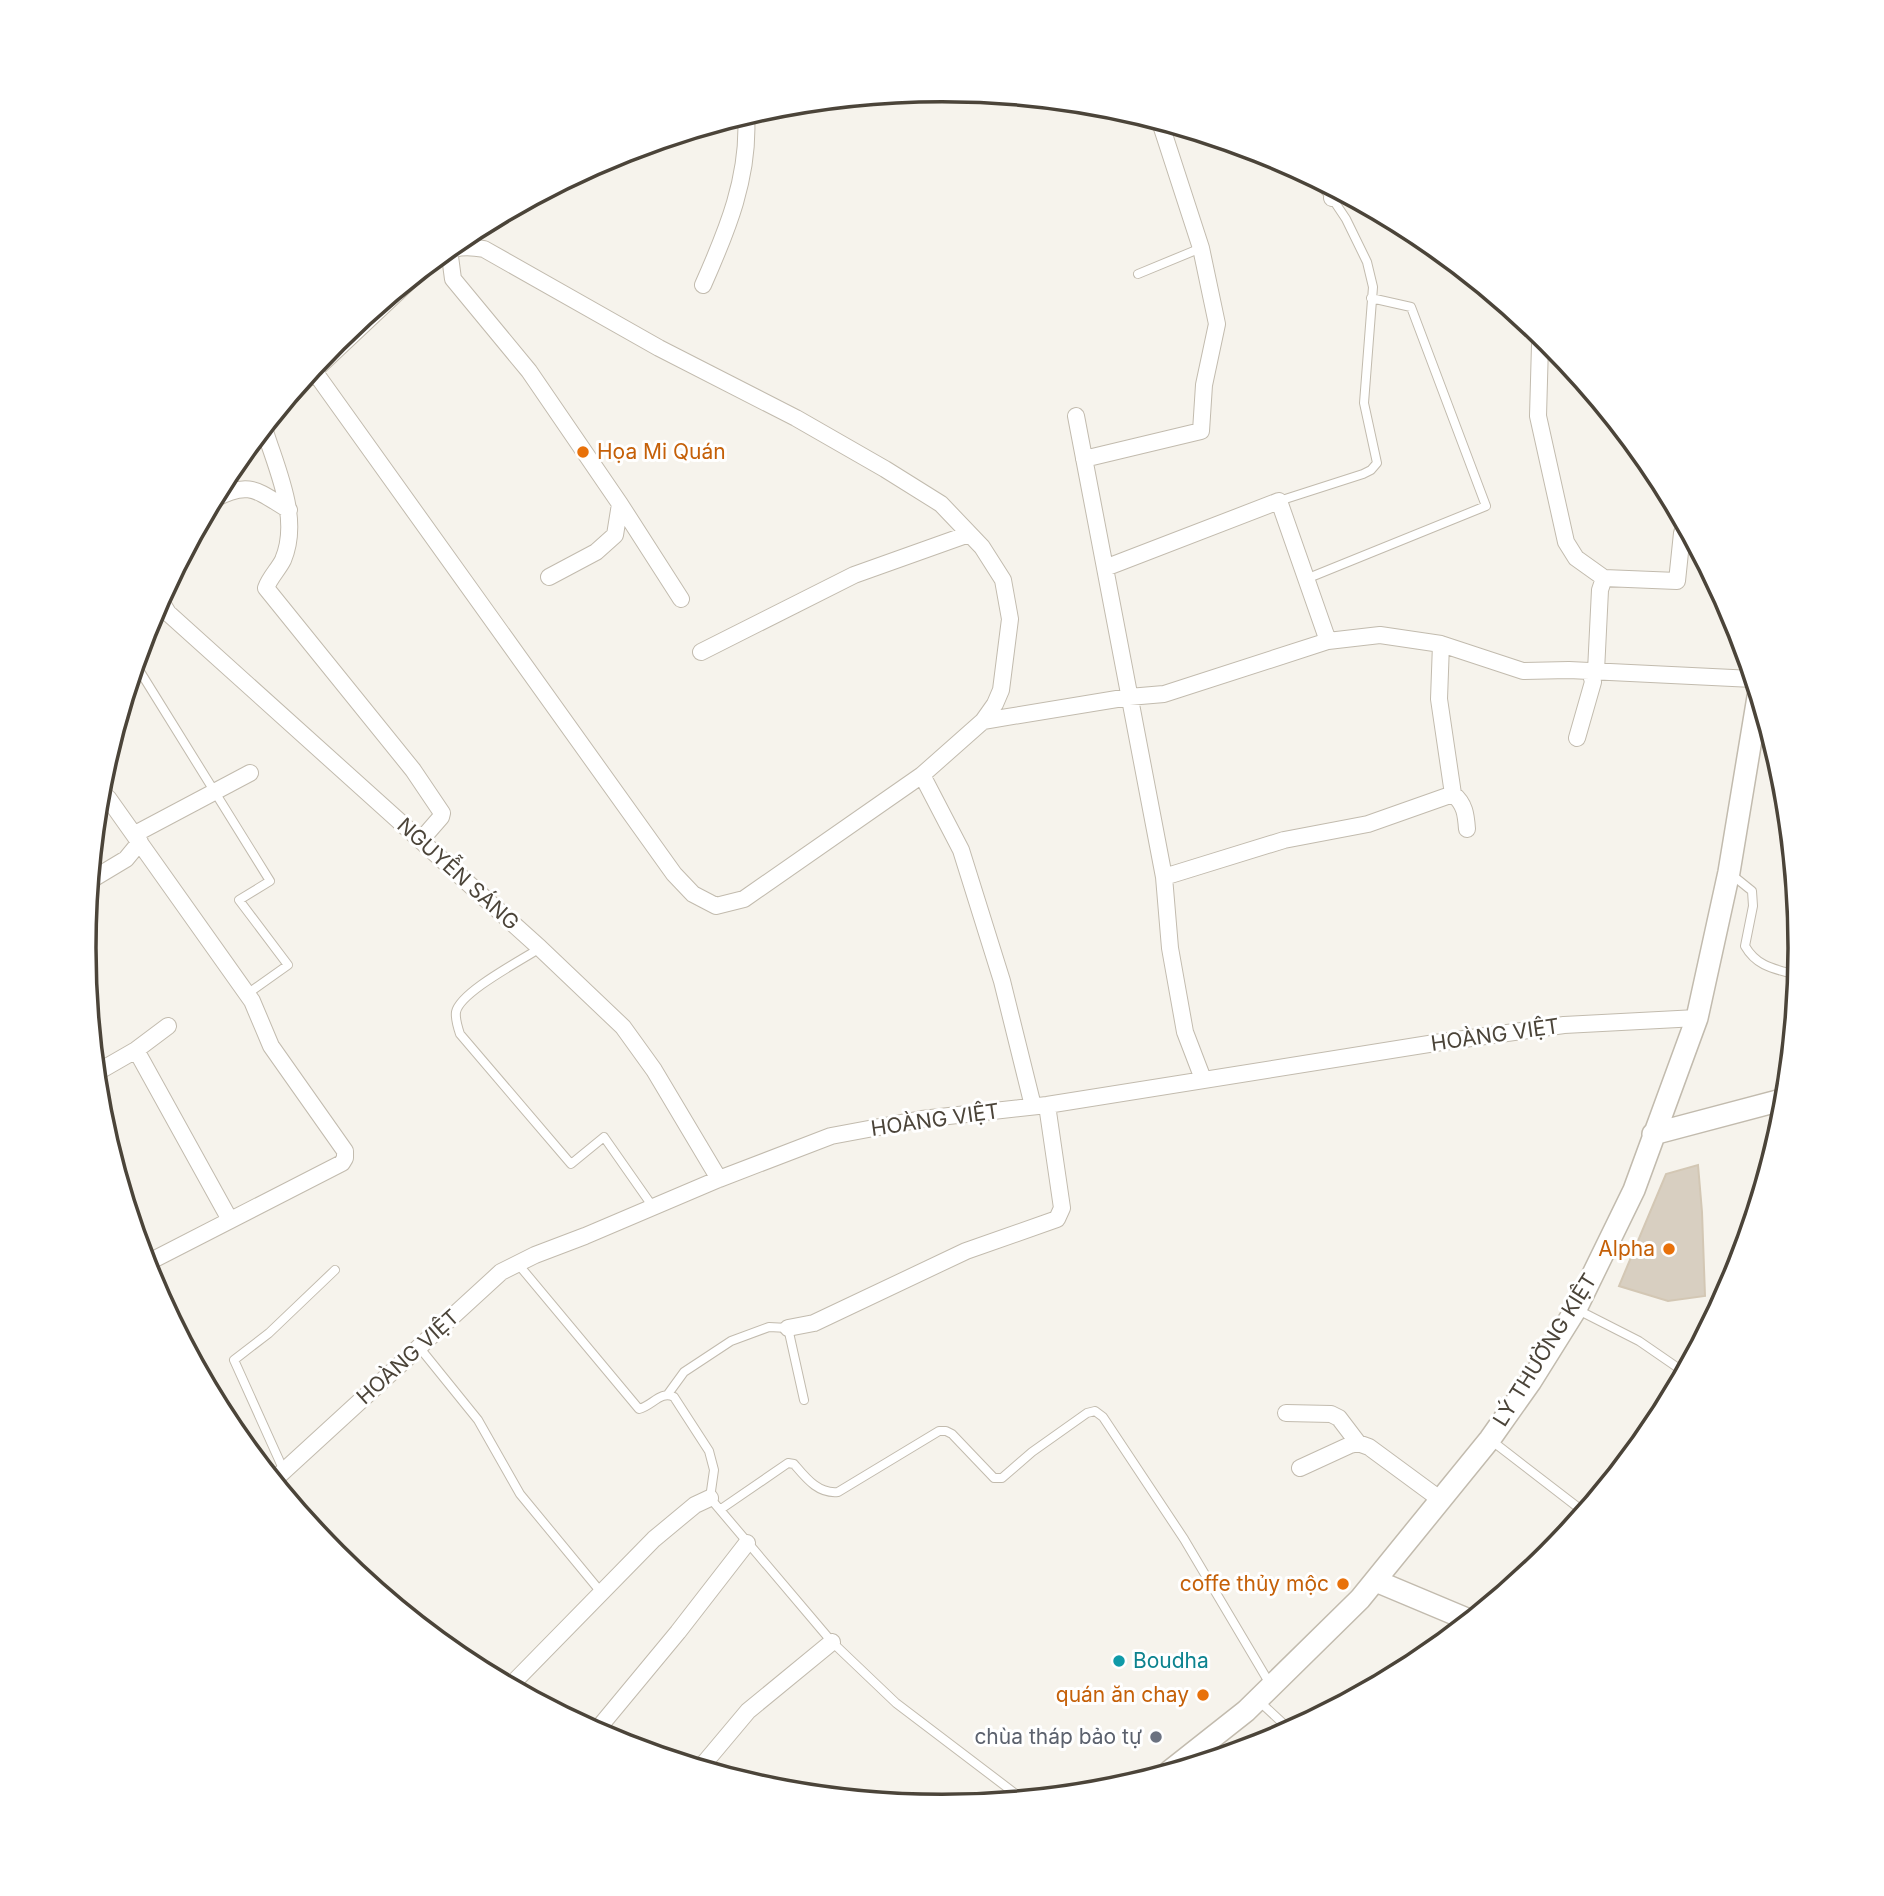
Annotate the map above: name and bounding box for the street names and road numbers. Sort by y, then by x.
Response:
street label: NGUYỄN SÁNG [392,809,527,935]
street label: HOÀNG VIỆT [1429,1012,1561,1056]
street label: HOÀNG VIỆT [869,1097,1001,1141]
street label: LÝ THƯỜNG KIỆT [1487,1268,1602,1431]
street label: HOÀNG VIỆT [351,1303,464,1409]

